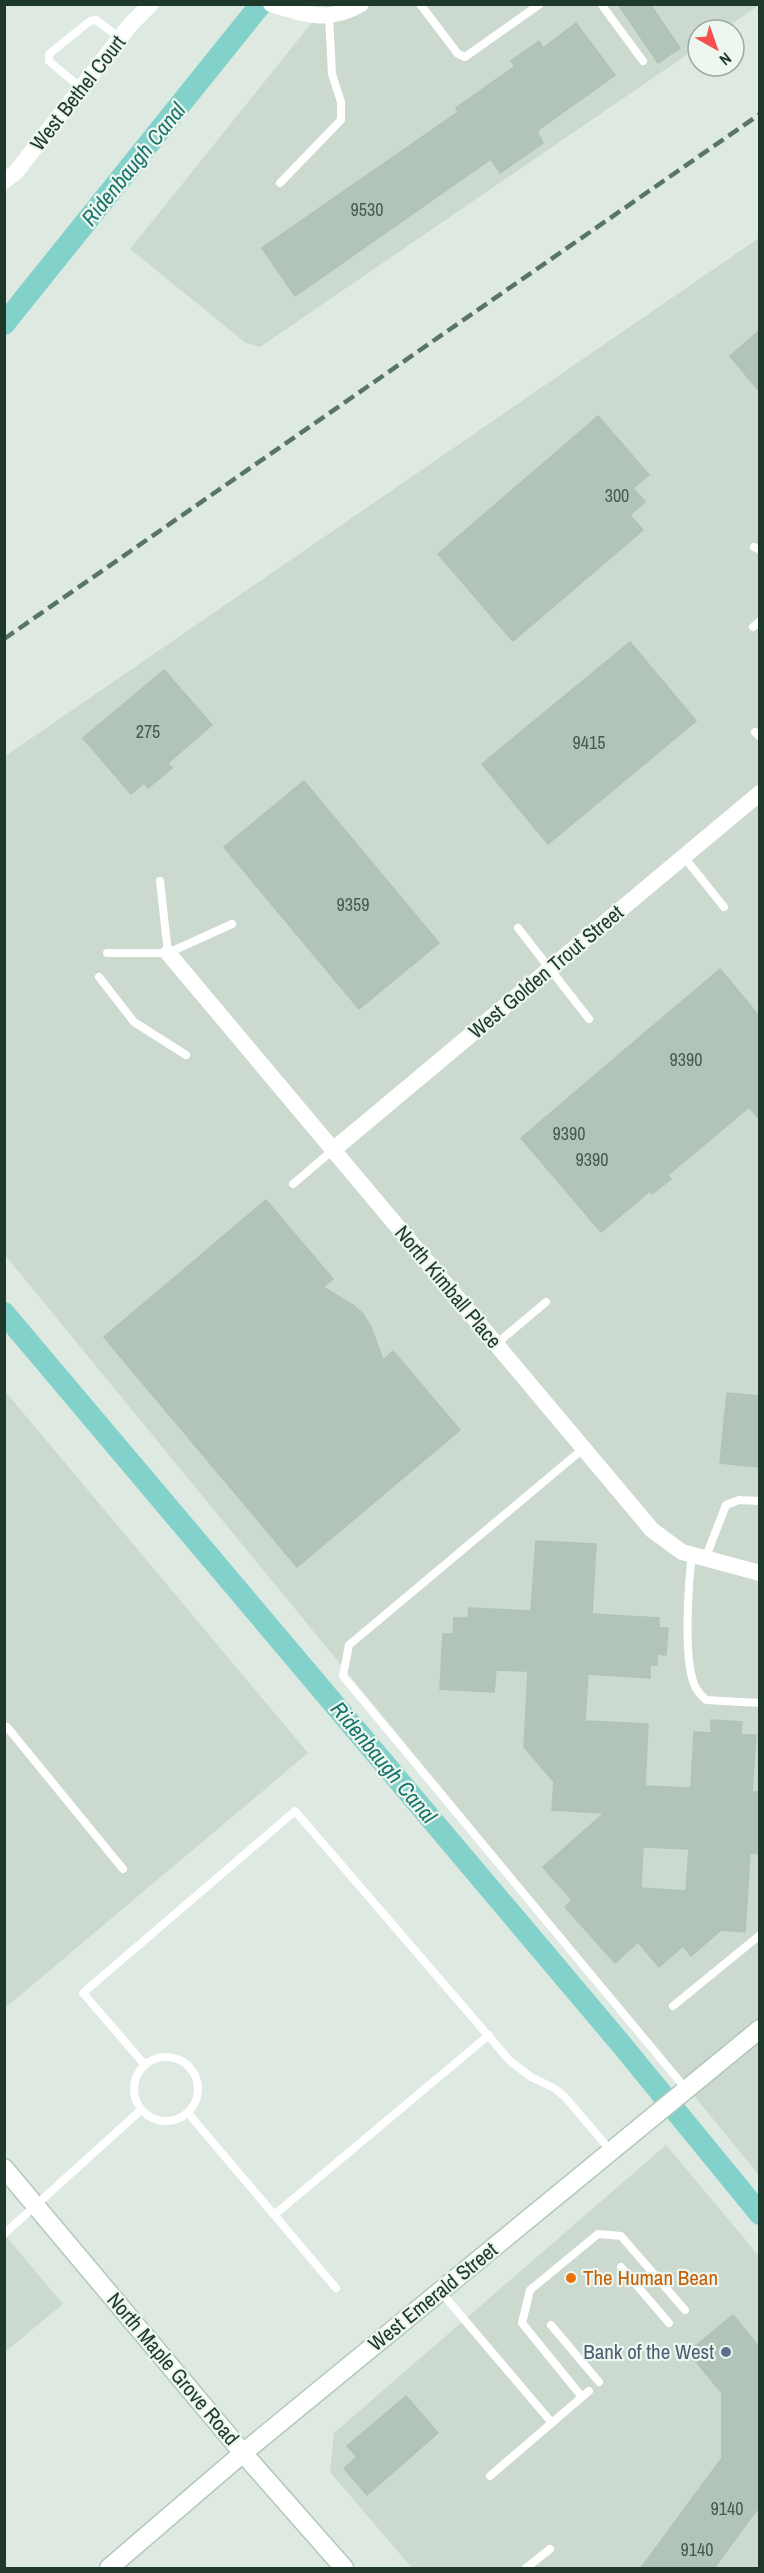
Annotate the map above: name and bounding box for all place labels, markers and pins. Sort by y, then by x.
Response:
place label: The Human Bean [583,2263,718,2292]
marker: The Human Bean [564,2271,578,2285]
place label: Bank of the West [583,2337,714,2366]
marker: Bank of the West [719,2345,733,2359]

